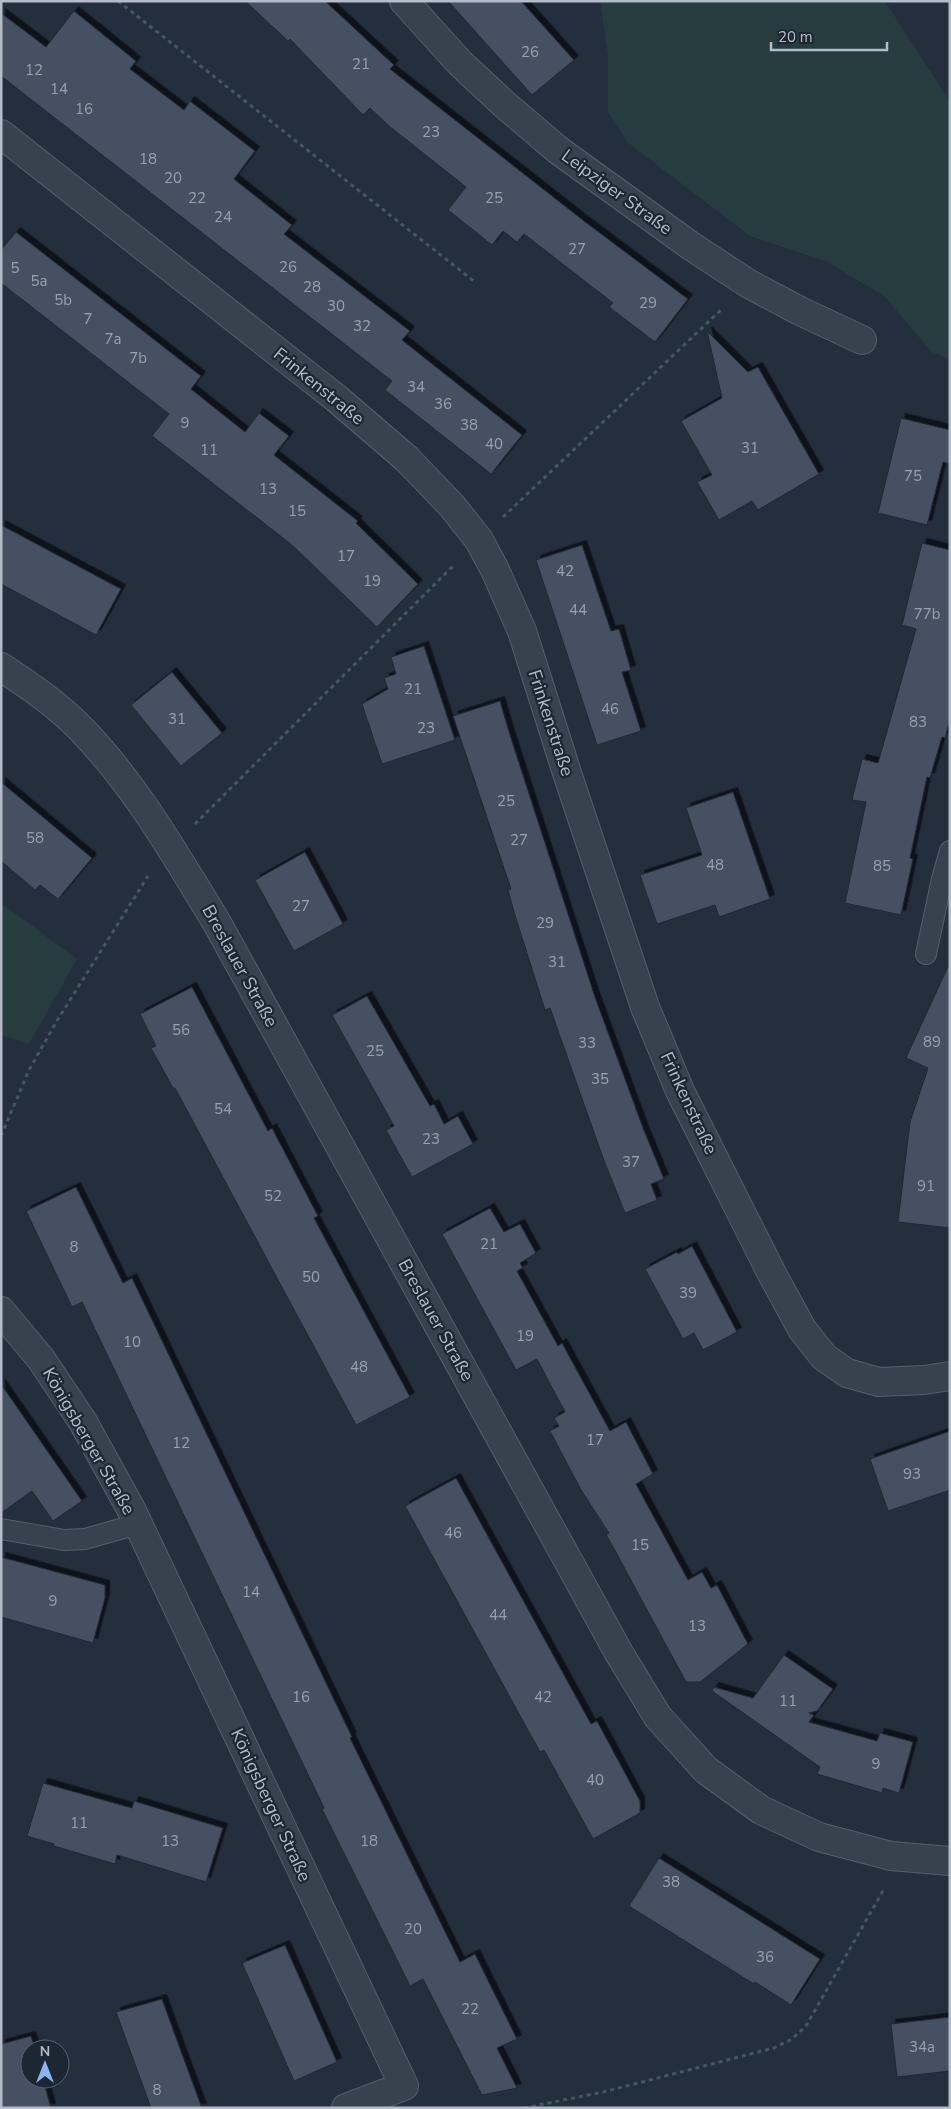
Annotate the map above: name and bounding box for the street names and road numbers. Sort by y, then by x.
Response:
street label: Leipziger Straße [557,144,677,240]
street label: Frinkenstraße [269,342,369,430]
street label: Frinkenstraße [523,667,579,779]
street label: Breslauer Straße [196,901,284,1031]
street label: Frinkenstraße [655,1048,723,1158]
street label: Breslauer Straße [392,1255,480,1385]
street label: Königsberger Straße [37,1363,141,1519]
street label: Königsberger Straße [225,1725,317,1885]

